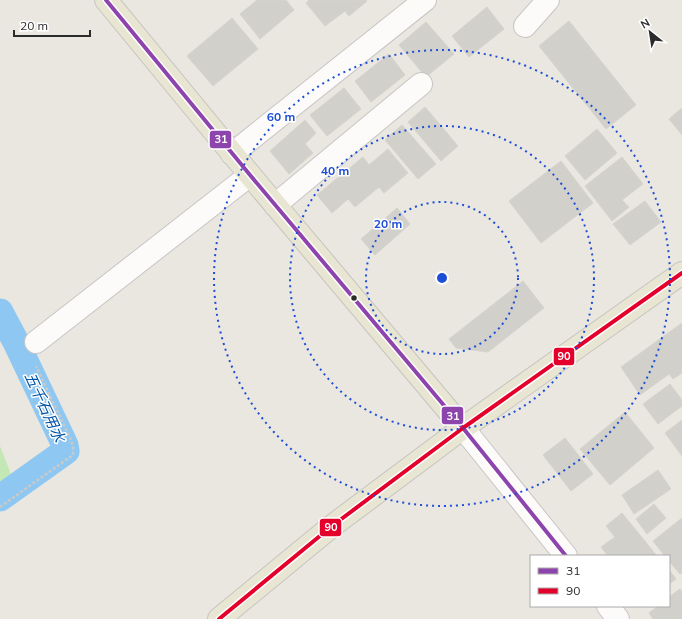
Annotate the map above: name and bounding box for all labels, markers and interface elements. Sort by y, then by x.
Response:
scale bar [14,12,90,38]
north arrow [630,12,670,52]
text: N [638,15,652,31]
text: 20 m [20,18,48,33]
text: 60 m [267,109,295,124]
line badge: 31 [209,130,232,149]
text: 31 [214,132,228,146]
text: 40 m [321,163,349,178]
text: 20 m [374,216,402,231]
centre of rings [435,271,449,285]
unlabelled marker [349,293,359,303]
line badge: 90 [553,347,575,366]
text: 90 [557,349,571,363]
water label: 五千石用水 [21,369,70,447]
line badge: 31 [441,406,464,425]
text: 31 [446,409,460,423]
line badge: 90 [319,518,342,537]
text: 90 [324,520,338,534]
legend [530,555,670,607]
text: 31 [566,563,580,578]
text: 90 [566,583,580,598]

